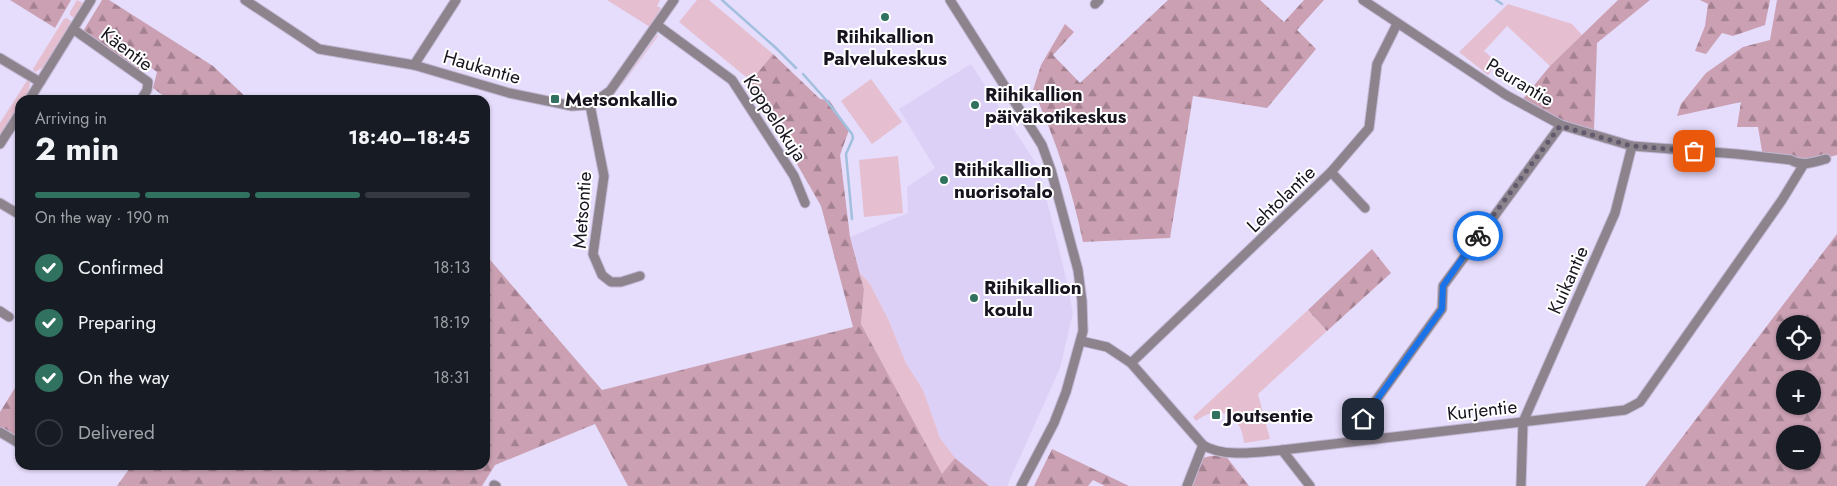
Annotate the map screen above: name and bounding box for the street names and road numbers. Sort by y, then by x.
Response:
street label: Käentie [95,20,159,78]
street label: Haukantie [440,43,524,91]
street label: Peurantie [1481,51,1559,113]
street label: Koppelokuja [737,69,813,167]
street label: Lehtolantie [1241,159,1321,239]
street label: Metsontie [566,170,598,249]
street label: Kuikantie [1541,242,1595,318]
street label: Kurjentie [1446,393,1519,427]

